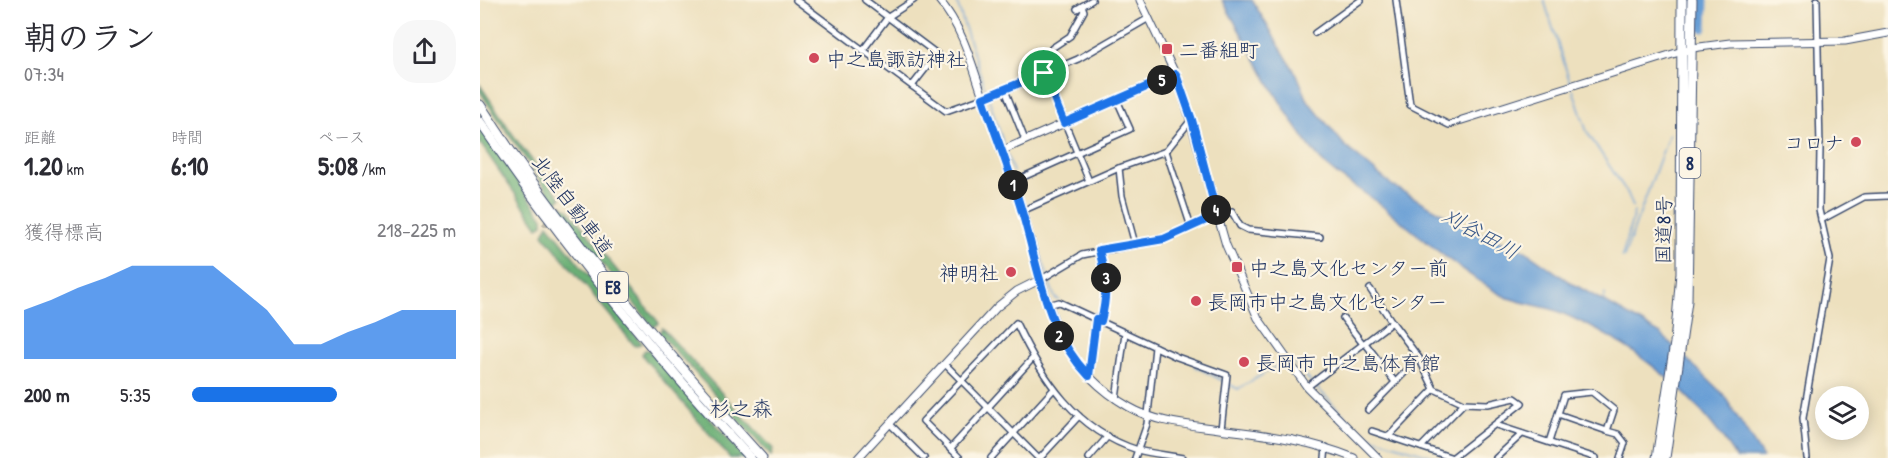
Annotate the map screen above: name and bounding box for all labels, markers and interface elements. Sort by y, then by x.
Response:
text: 朝のラン [24,15,156,59]
button: share [393,20,456,83]
place label: 二番組町 [1179,36,1259,63]
marker: 二番組町 [1160,42,1174,56]
place label: 中之島諏訪神社 [826,45,966,72]
pin [1018,47,1069,98]
marker: 中之島諏訪神社 [807,51,821,65]
icon: arrive [1027,56,1060,89]
text: 07:34 [24,60,64,87]
pin: 5 [1147,65,1177,95]
text: 5 [1159,69,1165,91]
text: 距離 [24,126,56,148]
text: 時間 [171,126,203,148]
text: ペース [318,126,365,148]
place label: コロナ [1784,129,1844,156]
marker: コロナ [1849,135,1863,149]
text: 1.20 [24,148,63,183]
text: 6:10 [171,148,209,183]
text: 5:08 [318,148,358,183]
road number: 8 [1680,148,1700,178]
street label: 北陸自動車道 [526,149,620,261]
text: km [63,158,84,180]
text: /km [358,158,386,180]
pin: 1 [998,170,1028,200]
text: 1 [1010,174,1016,196]
pin: 4 [1201,195,1231,225]
street label: 国道8号 [1649,195,1677,265]
text: 4 [1213,199,1219,221]
water label: 刈谷田川 [1437,200,1525,266]
text: 218–225 m [377,216,456,243]
text: 獲得標高 [24,218,104,245]
place label: 中之島文化センター前 [1249,254,1448,281]
place label: 神明社 [939,259,999,286]
marker: 中之島文化センター前 [1230,260,1244,274]
pin: 3 [1091,263,1121,293]
marker: 神明社 [1004,265,1018,279]
text: 3 [1102,267,1110,289]
road number: E8 [598,272,628,302]
place label: 長岡市中之島文化センター [1208,288,1447,315]
marker: 長岡市中之島文化センター [1189,294,1203,308]
pin: 2 [1044,321,1074,351]
text: 2 [1055,325,1063,347]
place label: 長岡市 中之島体育館 [1256,349,1441,376]
marker: 長岡市 中之島体育館 [1237,355,1251,369]
text: 200 m [24,381,69,408]
text: 5:35 [120,381,151,408]
map controls [1815,386,1869,440]
button: layers [1815,386,1869,440]
district label: 杉之森 [710,394,773,423]

